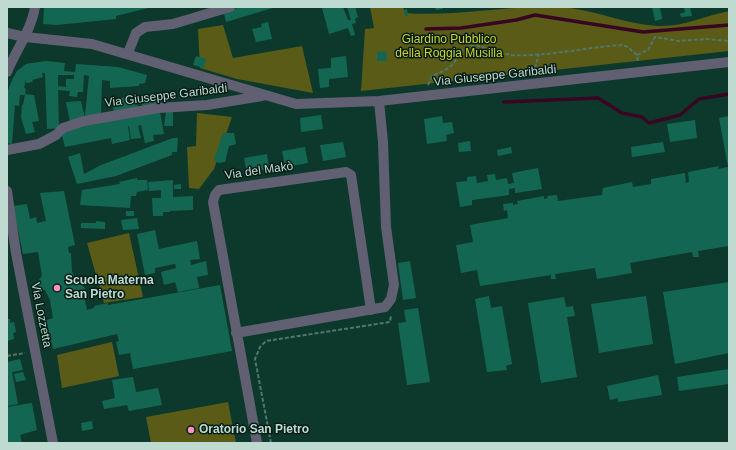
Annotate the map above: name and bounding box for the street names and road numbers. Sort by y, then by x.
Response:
street label: Via Giuseppe Garibaldi [433,62,557,90]
street label: Via Giuseppe Garibaldi [104,81,228,111]
street label: Via del Makò [224,159,294,183]
street label: Via Lozzetta [28,281,54,349]

